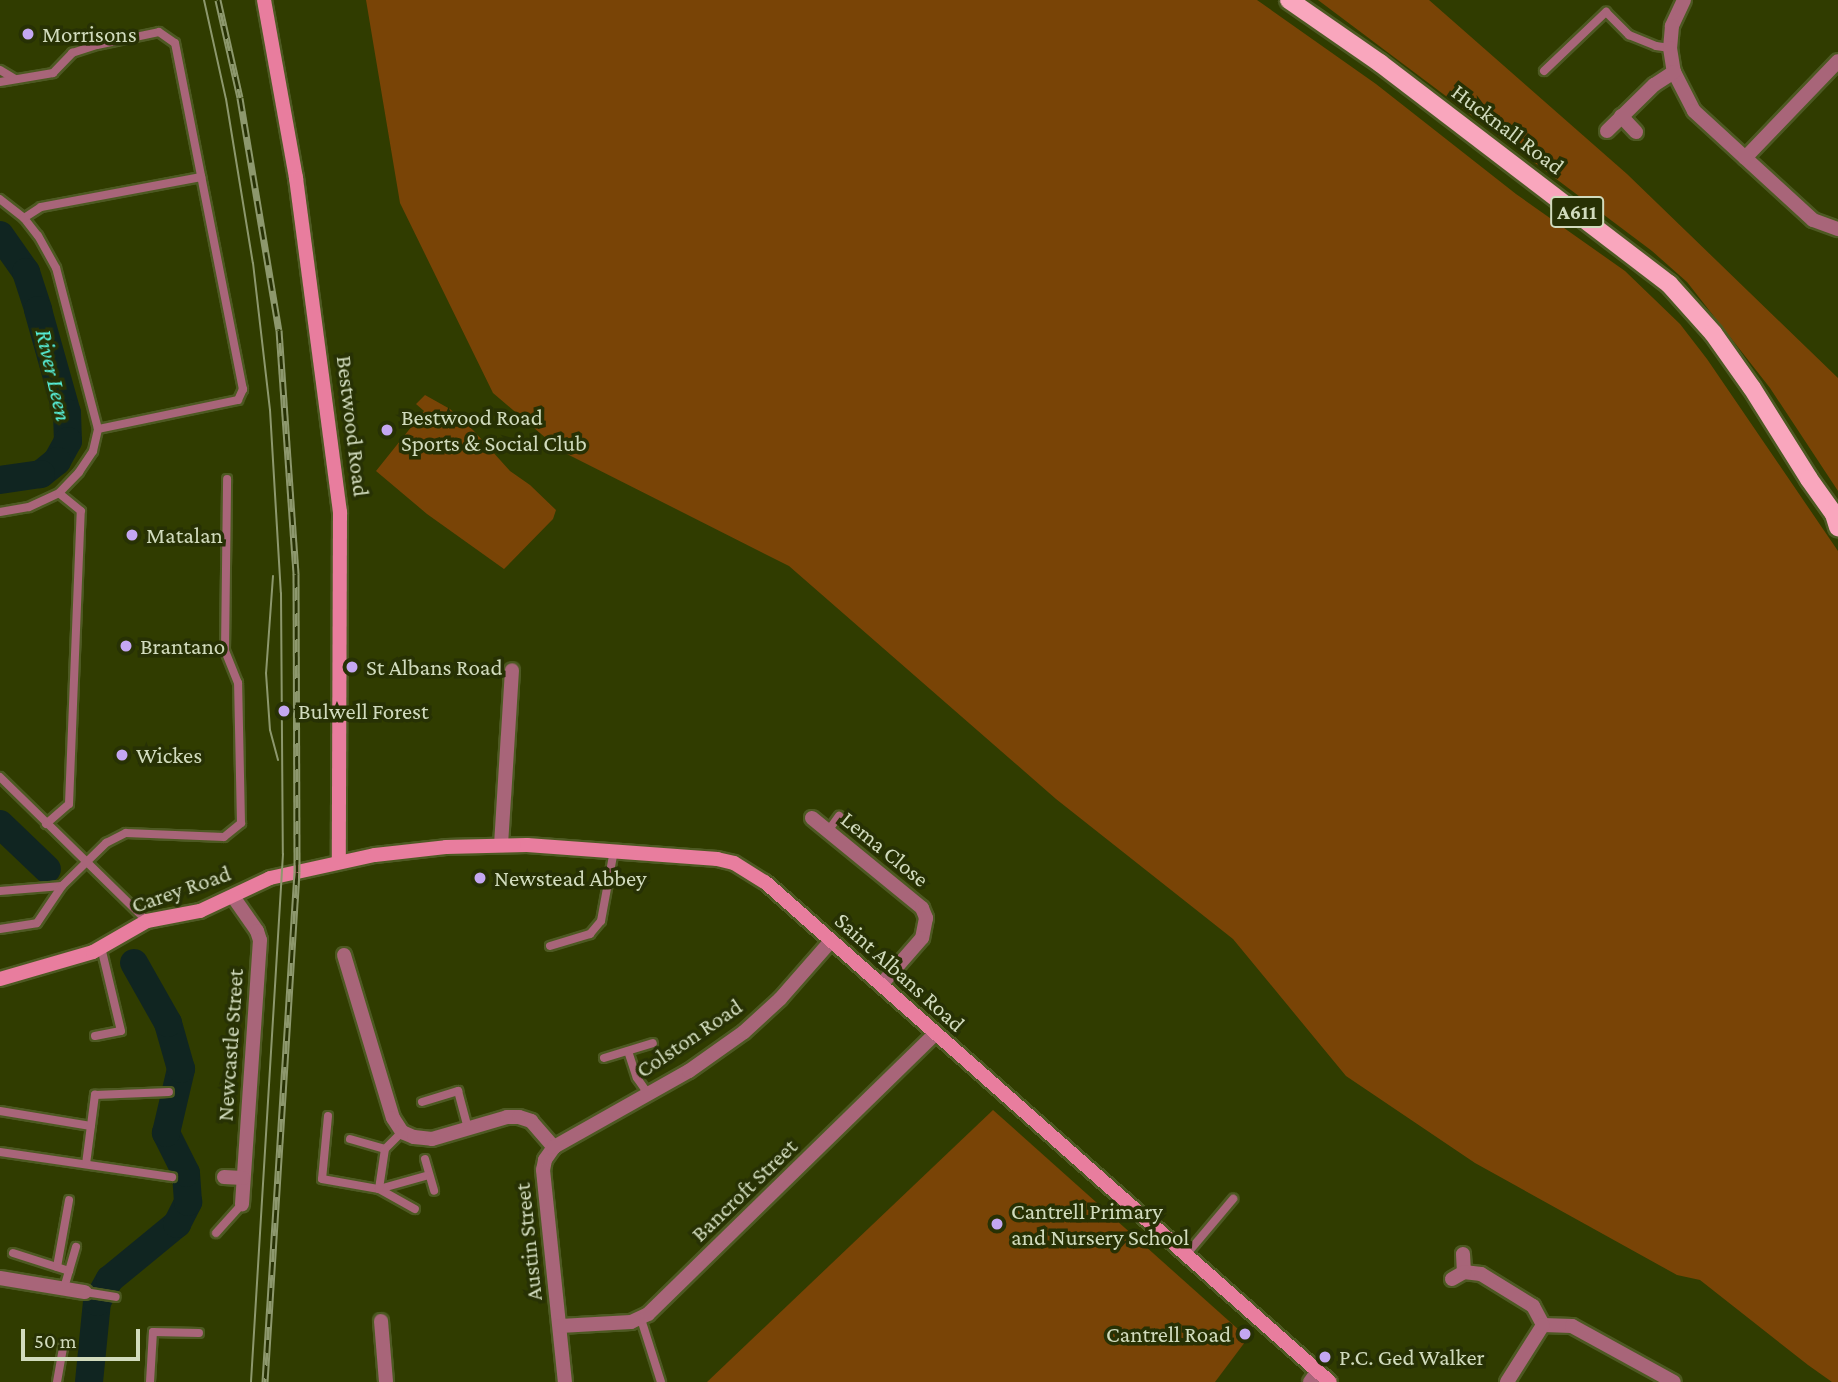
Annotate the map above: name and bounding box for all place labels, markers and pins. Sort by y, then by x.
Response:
place label: Morrisons [42,20,137,48]
marker: Morrisons [20,26,36,42]
place label: Bestwood Road Sports & Social Club [401,403,587,457]
marker: Bestwood Road Sports & Social Club [379,422,395,438]
place label: Matalan [146,521,223,549]
marker: Matalan [124,527,140,543]
place label: Brantano [140,632,225,660]
marker: Brantano [118,638,134,654]
place label: St Albans Road [366,653,503,681]
marker: St Albans Road [344,659,360,675]
place label: Bulwell Forest [298,697,429,725]
marker: Bulwell Forest [276,703,292,719]
place label: Wickes [136,741,202,769]
marker: Wickes [114,747,130,763]
place label: Newstead Abbey [494,864,647,892]
marker: Newstead Abbey [472,870,488,886]
place label: Cantrell Primary and Nursery School [1011,1197,1189,1251]
marker: Cantrell Primary and Nursery School [989,1216,1005,1232]
place label: Cantrell Road [1106,1320,1231,1348]
marker: Cantrell Road [1237,1326,1253,1342]
place label: P.C. Ged Walker [1339,1343,1485,1371]
marker: P.C. Ged Walker [1317,1349,1333,1365]

